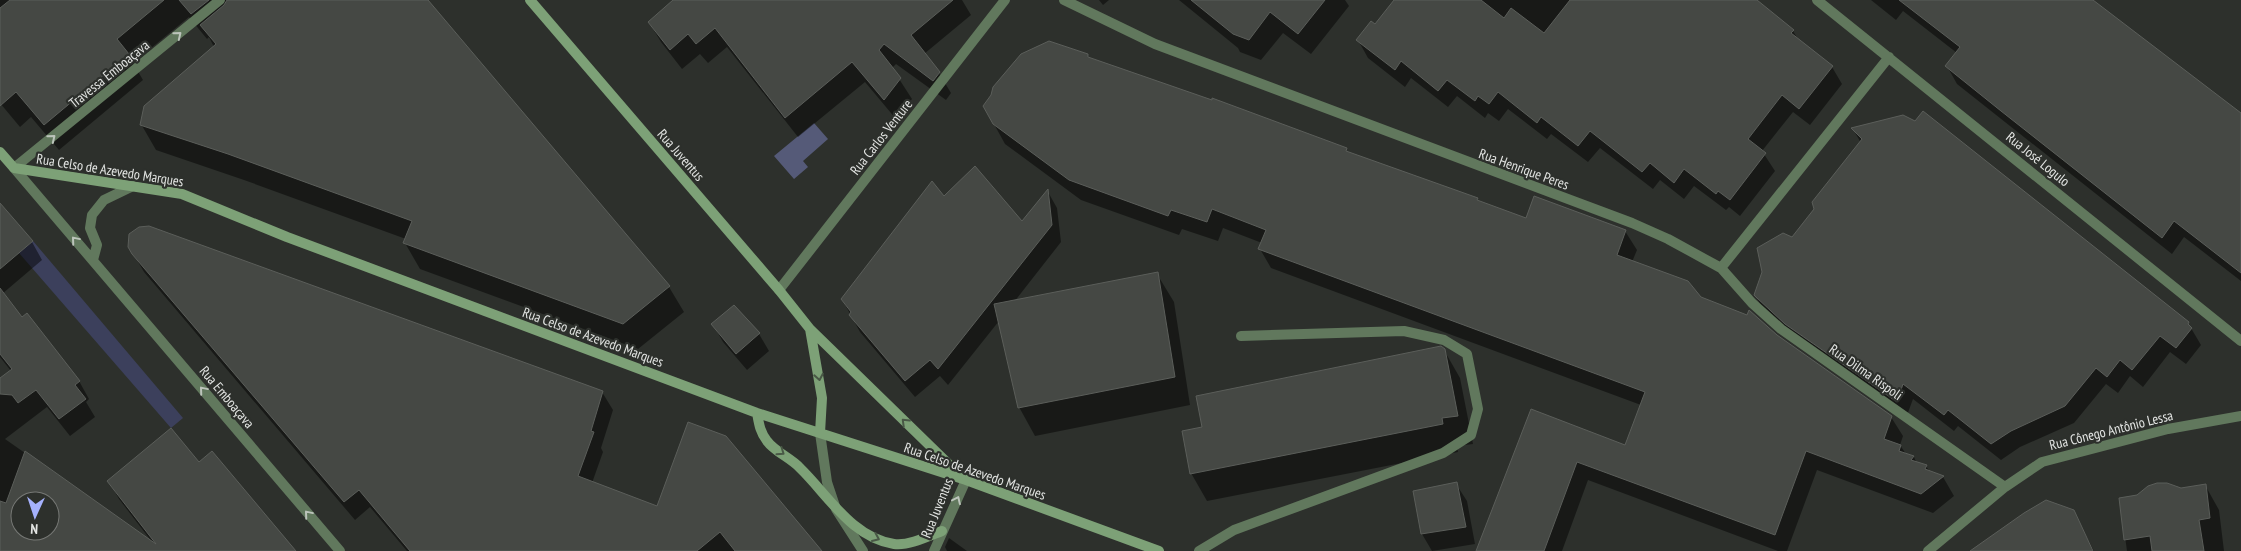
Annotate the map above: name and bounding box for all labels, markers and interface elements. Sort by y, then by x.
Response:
one-way arrow [172,32,181,40]
street label: Travessa Emboaçava [65,36,153,112]
street label: Rua Carlos Venture [846,95,916,178]
street label: Rua Juventus [654,125,709,185]
street label: Rua José Logulo [2002,128,2074,190]
one-way arrow [46,135,55,143]
street label: Rua Henrique Peres [1476,144,1572,194]
street label: Rua Celso de Azevedo Marques [35,149,185,191]
one-way arrow [72,236,81,245]
street label: Rua Celso de Azevedo Marques [520,303,666,371]
street label: Rua Dilma Rispoli [1826,340,1906,404]
street label: Rua Emboaçava [196,362,258,432]
one-way arrow [813,373,823,381]
one-way arrow [200,387,208,396]
street label: Rua Cônego Antônio Lessa [2047,406,2175,454]
one-way arrow [902,419,911,428]
street label: Rua Celso de Azevedo Marques [902,438,1048,504]
one-way arrow [775,447,784,455]
street label: Rua Juventus [917,475,957,541]
north arrow [10,491,60,541]
one-way arrow [951,496,961,505]
one-way arrow [305,511,314,520]
text: N [30,520,39,538]
one-way arrow [871,531,880,542]

